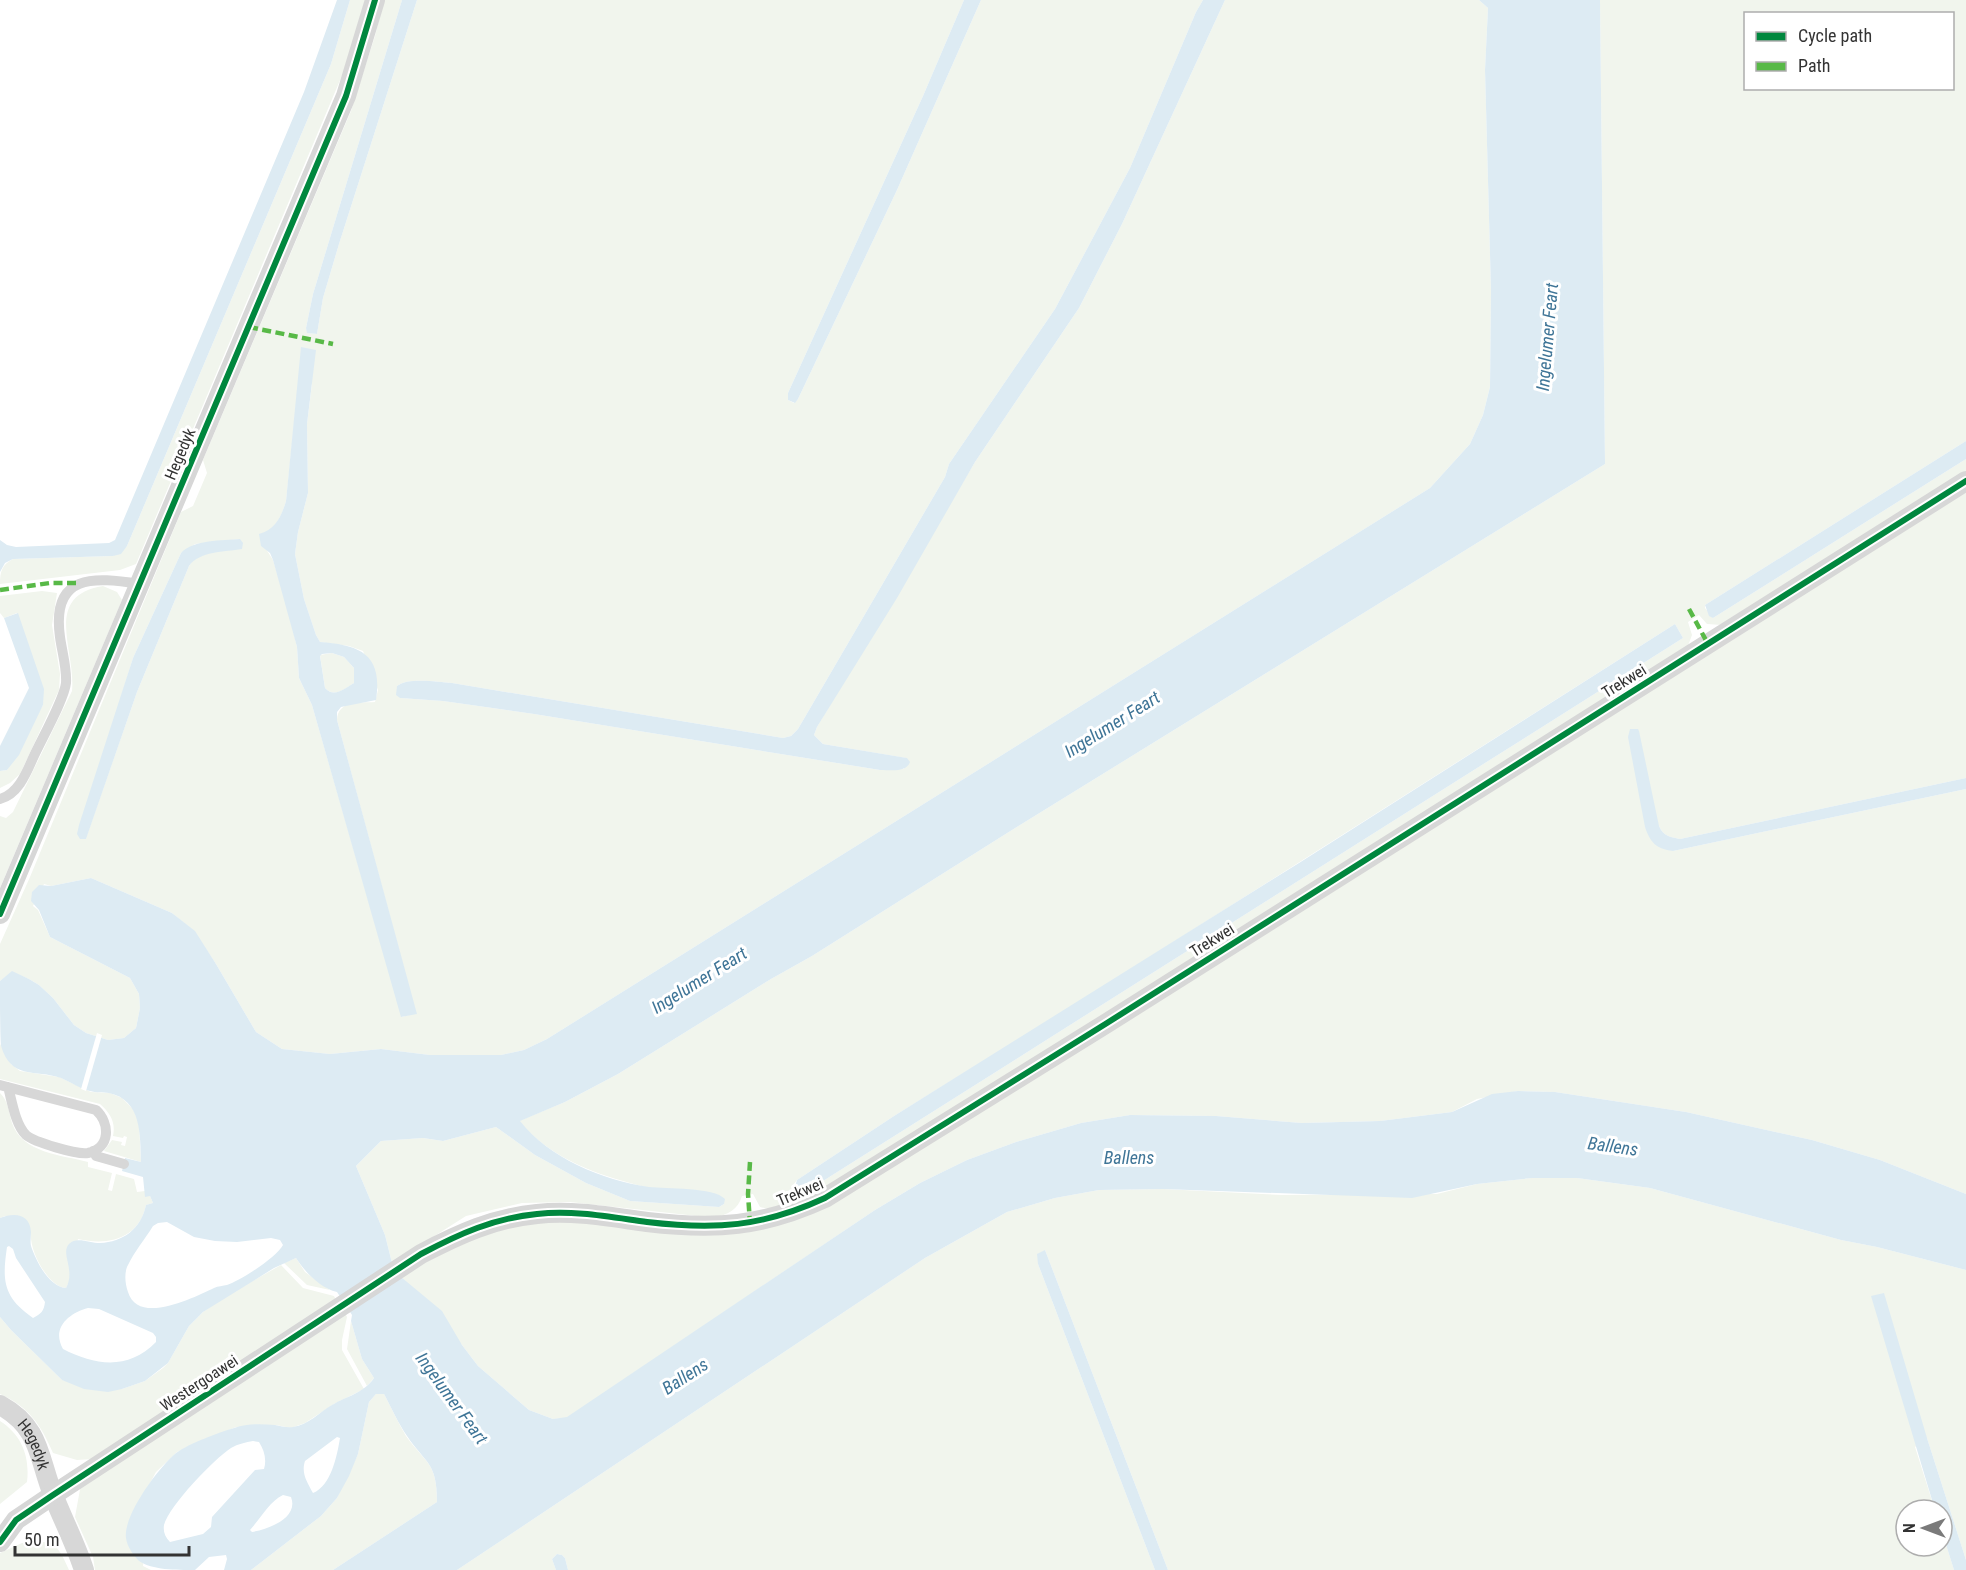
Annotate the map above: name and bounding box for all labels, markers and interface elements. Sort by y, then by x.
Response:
legend [1744,12,1954,90]
text: Cycle path [1798,25,1872,46]
text: Path [1798,55,1831,76]
water label: Ingelumer Feart [1532,281,1562,392]
street label: Hegedyk [161,424,200,483]
street label: Trekwei [1598,660,1650,702]
water label: Ingelumer Feart [1060,686,1164,762]
street label: Trekwei [1186,919,1238,961]
water label: Ingelumer Feart [647,942,751,1018]
water label: Ballens [1587,1132,1640,1160]
water label: Ballens [1104,1147,1154,1168]
street label: Trekwei [774,1174,826,1210]
water label: Ingelumer Feart [412,1348,493,1449]
street label: Westergoawei [157,1351,241,1415]
water label: Ballens [658,1353,712,1399]
street label: Hegedyk [14,1415,54,1473]
north arrow [1894,1498,1954,1558]
scale bar [15,1519,189,1557]
text: N [1900,1523,1919,1533]
text: 50 m [24,1529,59,1550]

